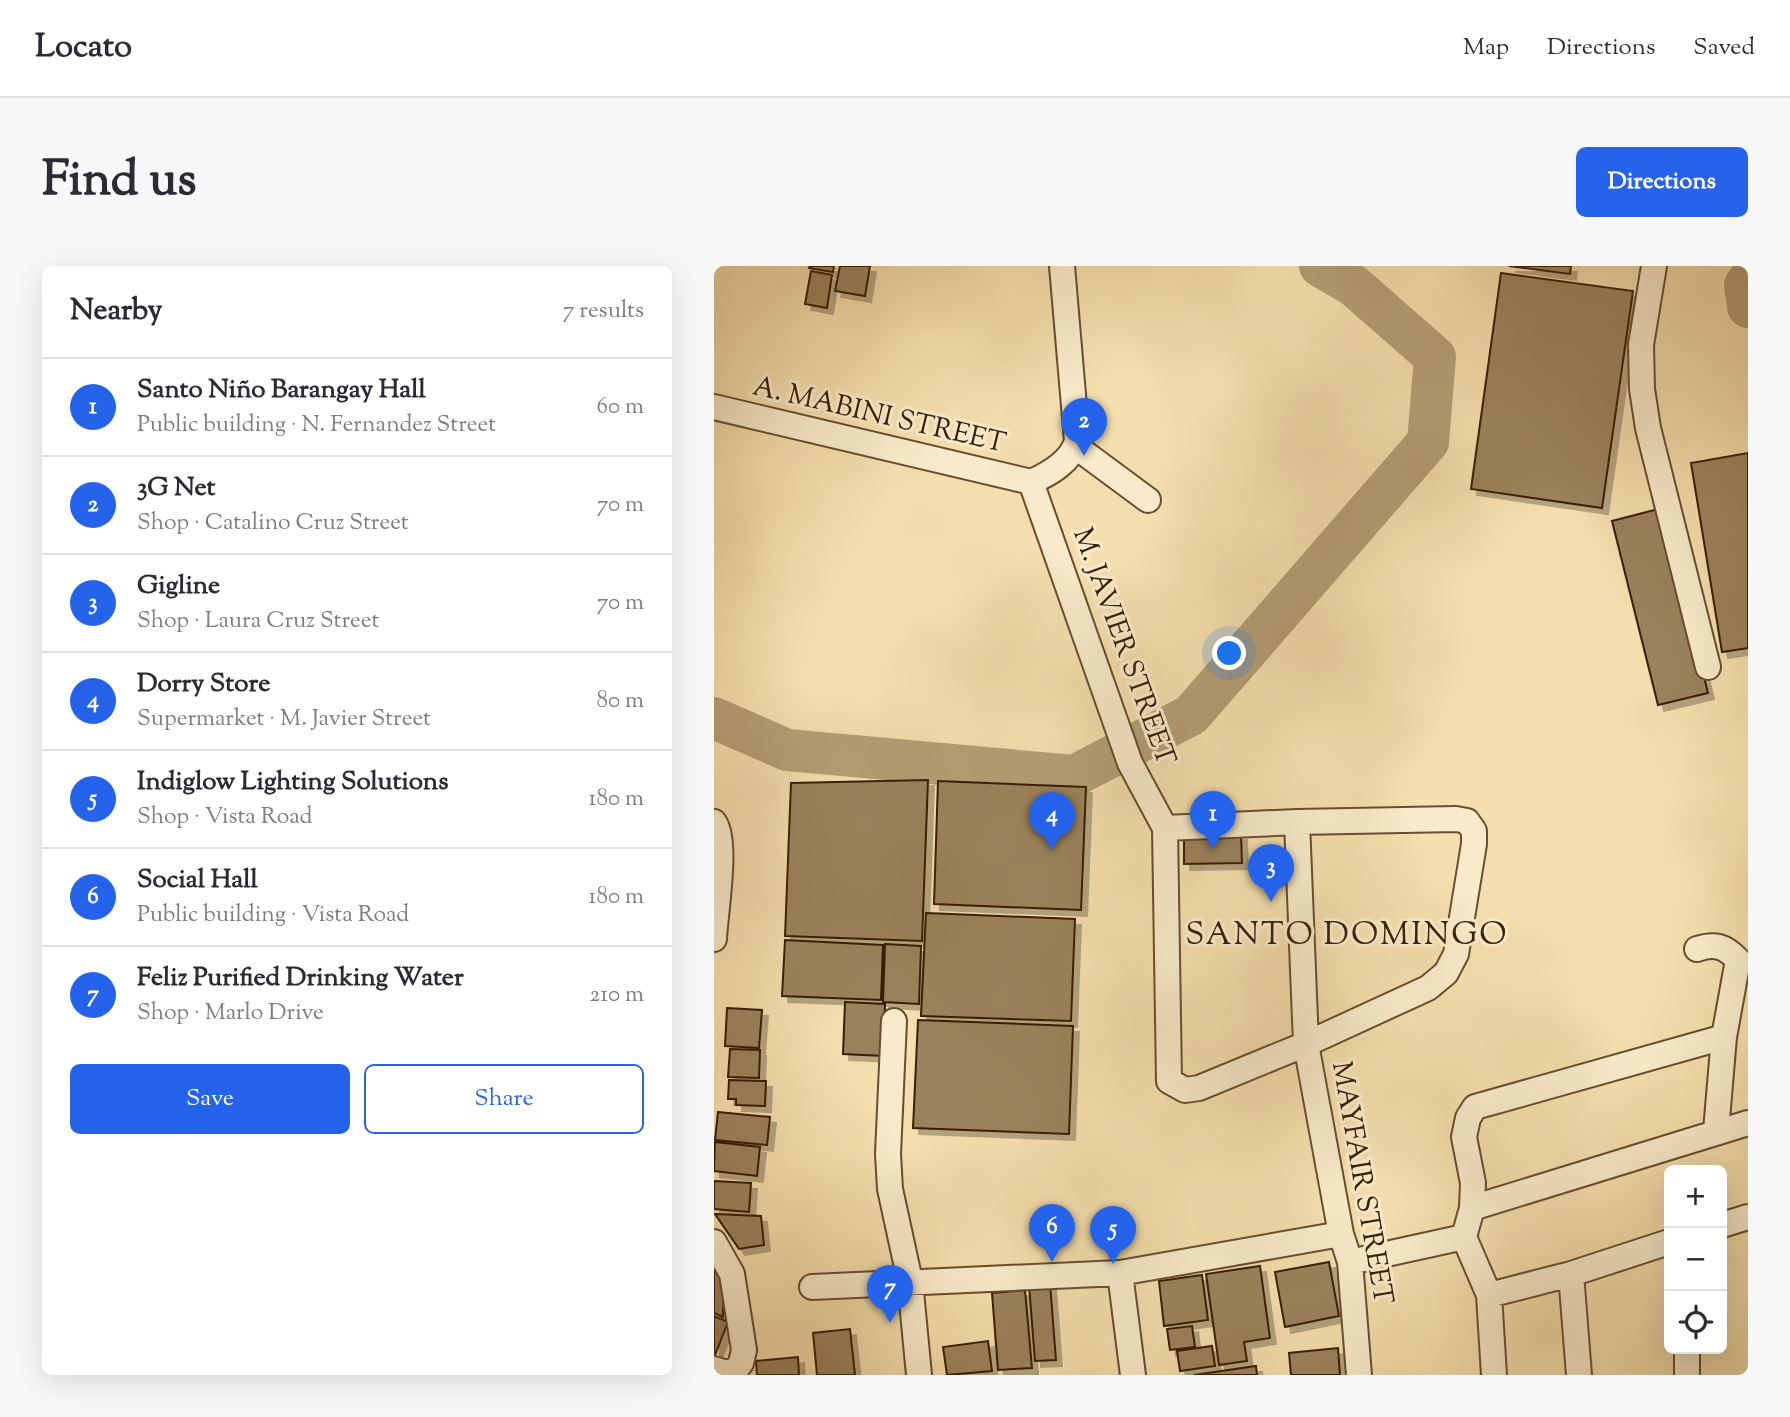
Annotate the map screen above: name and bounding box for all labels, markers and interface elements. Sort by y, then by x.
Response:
text: Locato [35,24,132,72]
text: Map [1463,31,1509,65]
text: Directions [1547,31,1655,65]
text: Saved [1693,31,1755,65]
text: Find us [42,147,196,217]
button: Directions [1576,147,1748,217]
text: Nearby [70,290,162,333]
text: 7 results [563,295,644,328]
street label: A. MABINI STREET [749,367,1010,465]
text: Santo Niño Barangay Hall [137,372,426,409]
text: 1 [89,391,97,424]
text: 60 m [596,391,644,424]
pin: 2 [1061,398,1107,456]
text: Public building · N. Fernandez Street [137,409,496,442]
text: 3G Net [137,470,215,507]
text: 2 [88,489,98,522]
text: 70 m [597,489,644,522]
text: Shop · Catalino Cruz Street [137,507,409,540]
street label: M. JAVIER STREET [1061,523,1185,772]
text: Gigline [137,568,220,605]
text: 3 [88,587,98,620]
text: 70 m [597,587,644,620]
text: Shop · Laura Cruz Street [137,605,379,638]
your location [1212,636,1246,670]
text: Dorry Store [137,666,270,703]
text: 4 [87,685,99,718]
text: 80 m [596,685,644,718]
text: Supermarket · M. Javier Street [137,703,431,736]
text: Indiglow Lighting Solutions [137,764,448,801]
text: 5 [89,783,97,816]
text: 180 m [589,783,644,816]
pin: 1 [1190,791,1236,849]
pin: 4 [1029,792,1075,850]
text: Shop · Vista Road [137,801,313,834]
pin: 3 [1248,844,1294,902]
text: Social Hall [137,862,258,899]
text: 6 [87,881,99,914]
text: 180 m [589,881,644,914]
text: Public building · Vista Road [137,899,409,932]
district label: SANTO DOMINGO [1185,913,1509,959]
text: Feliz Purified Drinking Water [137,960,464,997]
text: 7 [87,979,99,1012]
text: 210 m [590,979,644,1012]
text: Shop · Marlo Drive [137,997,324,1030]
street label: MAYFAIR STREET [1320,1058,1402,1308]
button: Save [70,1064,350,1134]
button: Share [364,1064,644,1134]
map controls [1664,1165,1727,1354]
button: + [1664,1165,1727,1228]
pin: 6 [1029,1204,1075,1262]
pin: 5 [1090,1206,1136,1264]
button: − [1664,1228,1727,1291]
pin: 7 [867,1265,913,1323]
button: locate [1664,1291,1727,1354]

